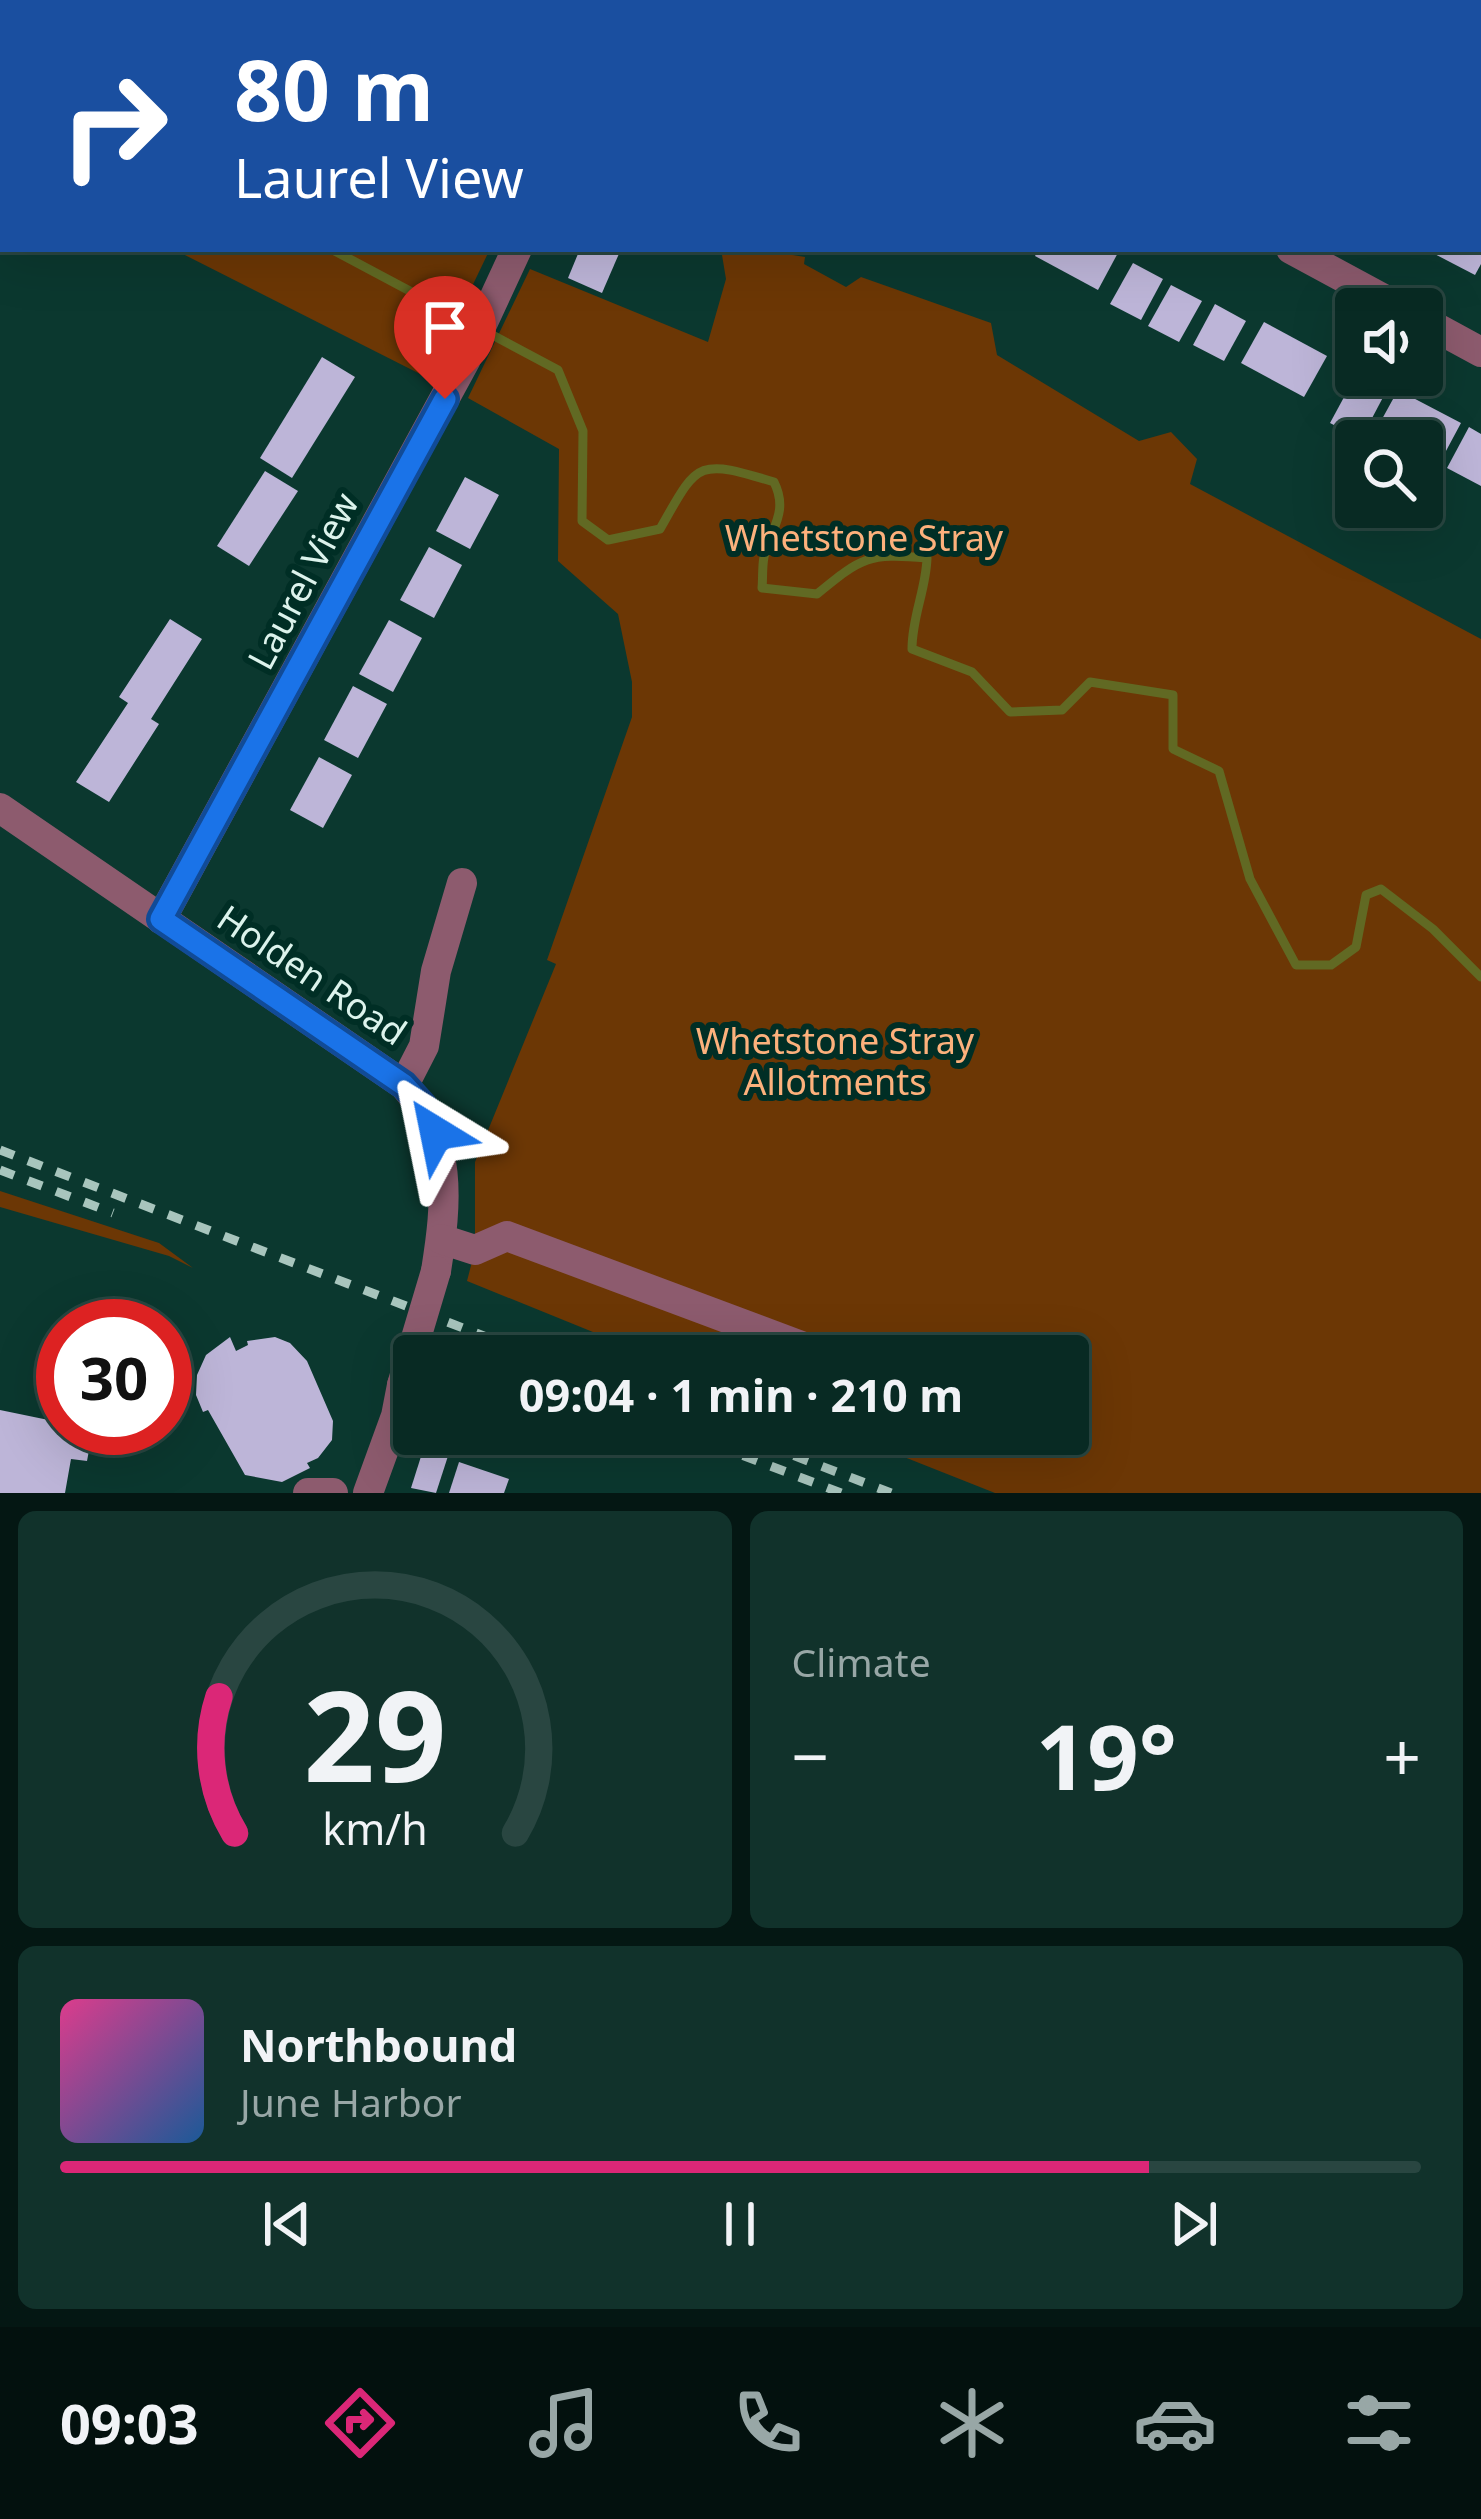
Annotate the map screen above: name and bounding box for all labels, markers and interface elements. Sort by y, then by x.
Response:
text: 80 m [234,31,434,146]
icon: right [36,48,192,204]
text: Laurel View [234,140,524,214]
pin [394,276,496,399]
map controls [1335,288,1443,528]
button: sound [1335,288,1443,396]
icon: arrive [412,294,478,360]
button: search [1335,420,1443,528]
street label: Laurel View [236,484,370,678]
park label: Whetstone Stray [725,513,1004,562]
street label: Holden Road [208,893,416,1056]
park label: Whetstone Stray Allotments [696,1016,975,1106]
position arrow [373,1070,499,1196]
speed limit sign: 30 [36,1299,192,1455]
text: 09:04 · 1 min · 210 m [519,1364,963,1425]
text: Climate [792,1635,931,1688]
text: 29 [303,1649,446,1819]
text: 19° [1036,1694,1177,1816]
text: − [792,1710,829,1800]
text: + [1383,1710,1421,1800]
text: km/h [322,1798,427,1857]
text: Northbound [240,2014,517,2075]
text: June Harbor [240,2075,462,2128]
icon: previous [254,2191,320,2257]
icon: pause [707,2191,773,2257]
icon: next [1161,2191,1227,2257]
icon: directions [318,2381,402,2465]
icon: music [522,2381,606,2465]
icon: phone [726,2381,810,2465]
icon: climate [930,2381,1014,2465]
icon: car [1133,2381,1217,2465]
icon: filters [1337,2381,1421,2465]
text: 09:03 [60,2386,199,2460]

